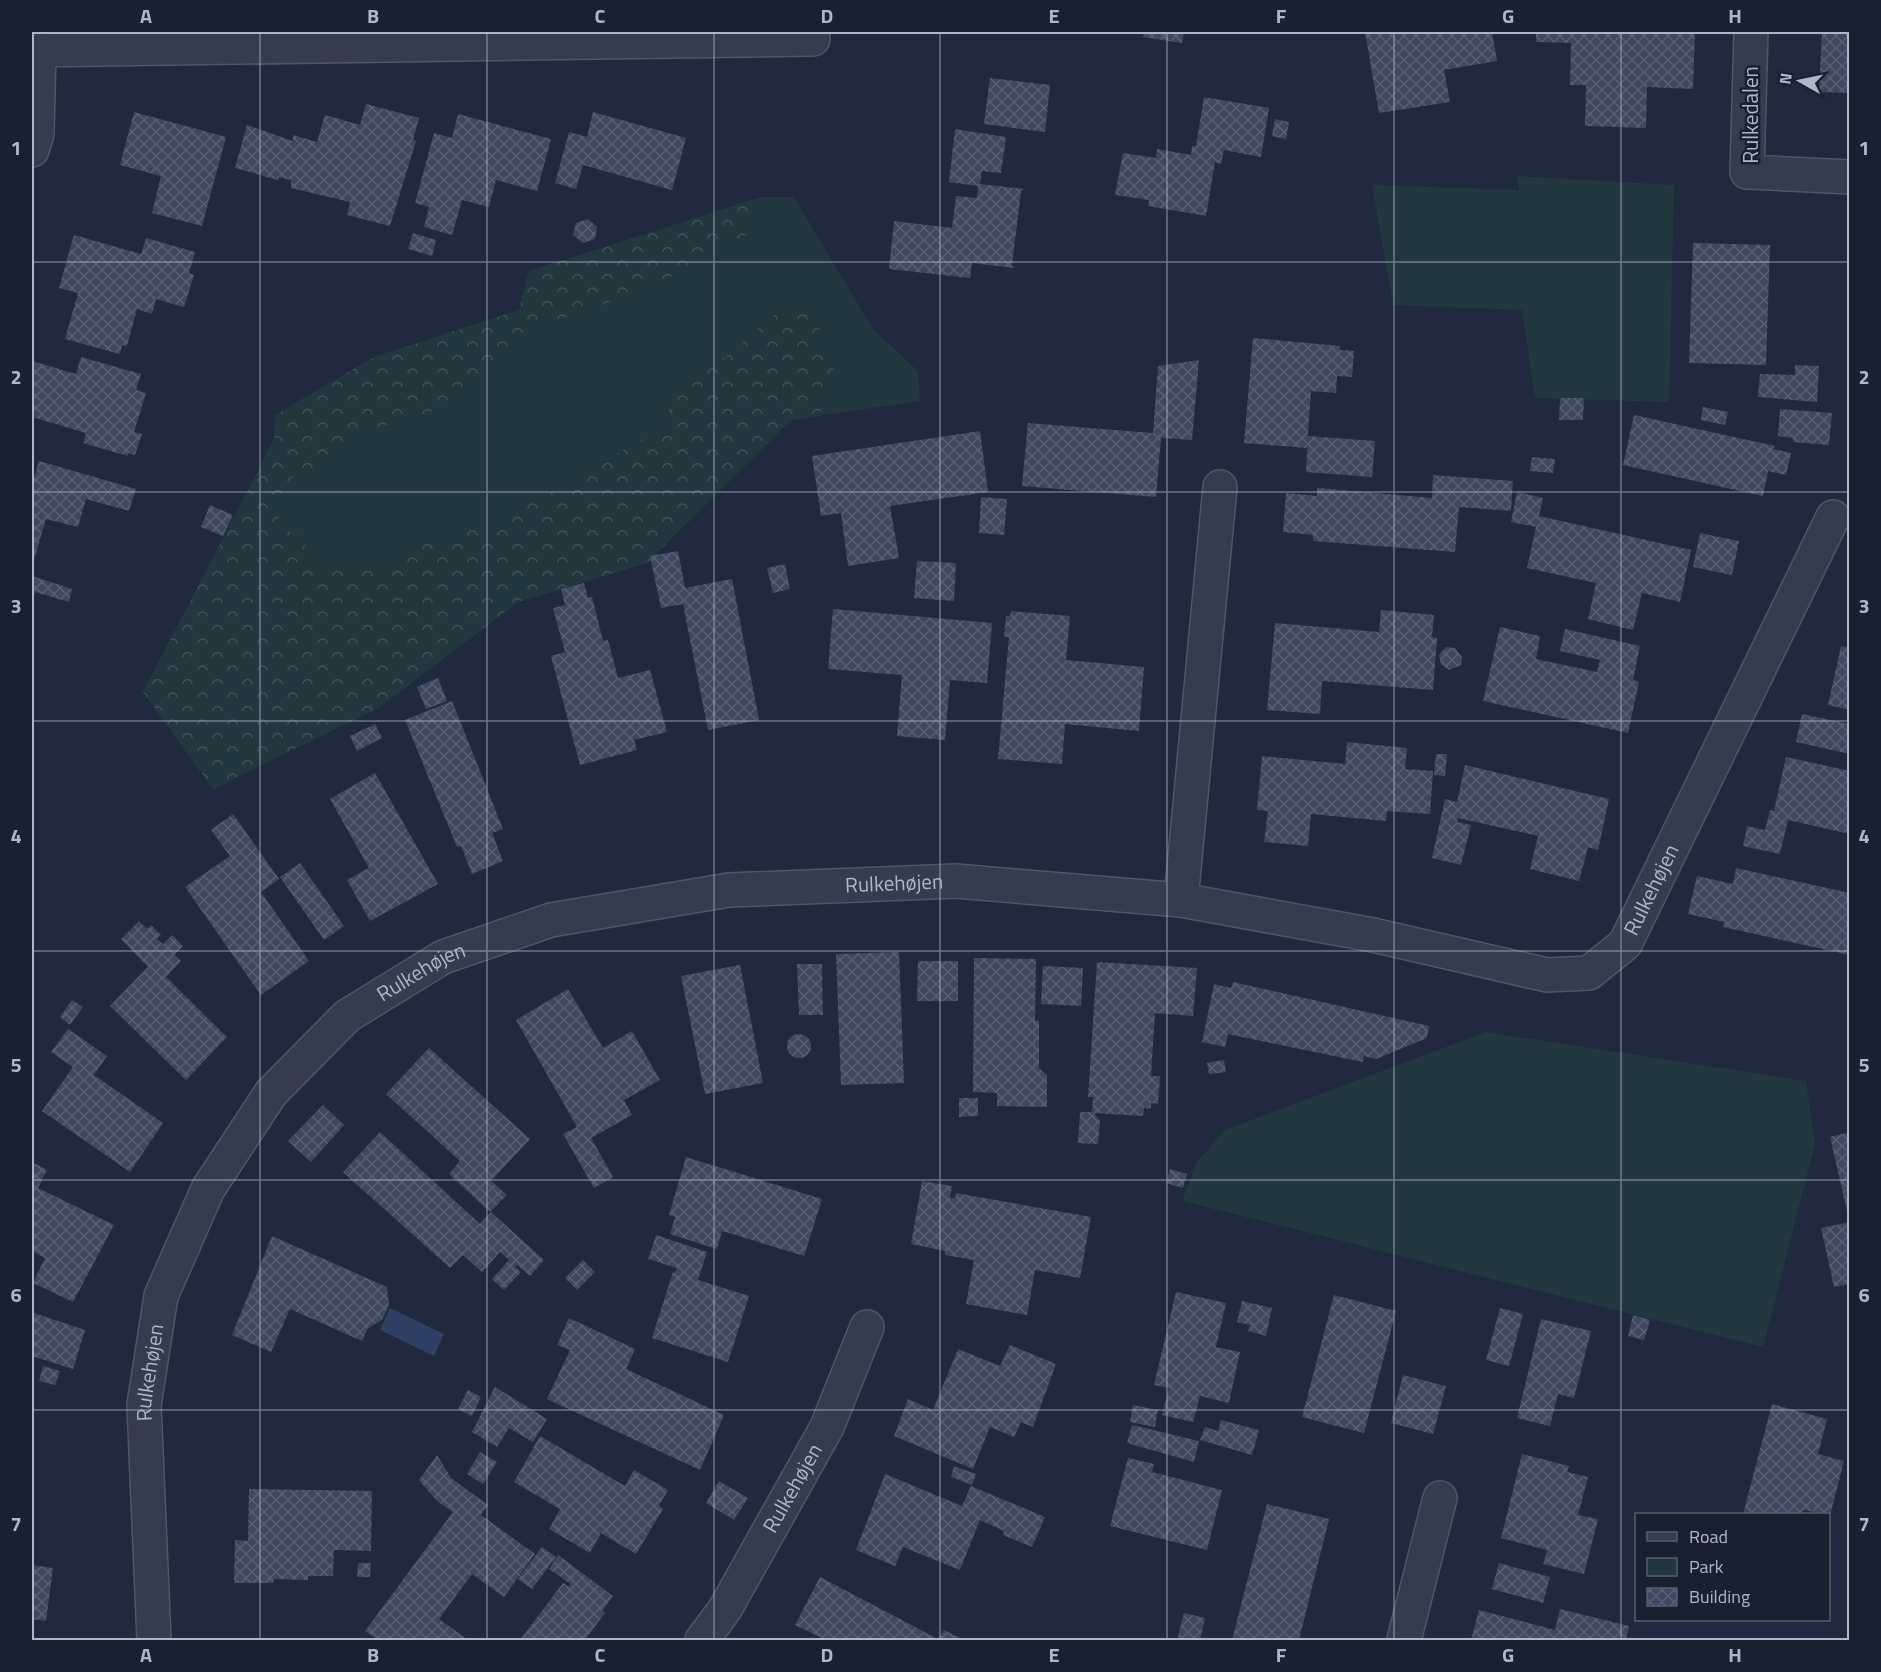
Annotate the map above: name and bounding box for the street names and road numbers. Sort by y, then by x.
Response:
street label: Rulkedalen [1734,66,1766,164]
street label: Rulkehøjen [1615,838,1686,941]
street label: Rulkehøjen [844,865,944,900]
street label: Rulkehøjen [370,933,470,1009]
street label: Rulkehøjen [127,1321,171,1422]
street label: Rulkehøjen [754,1437,830,1538]

